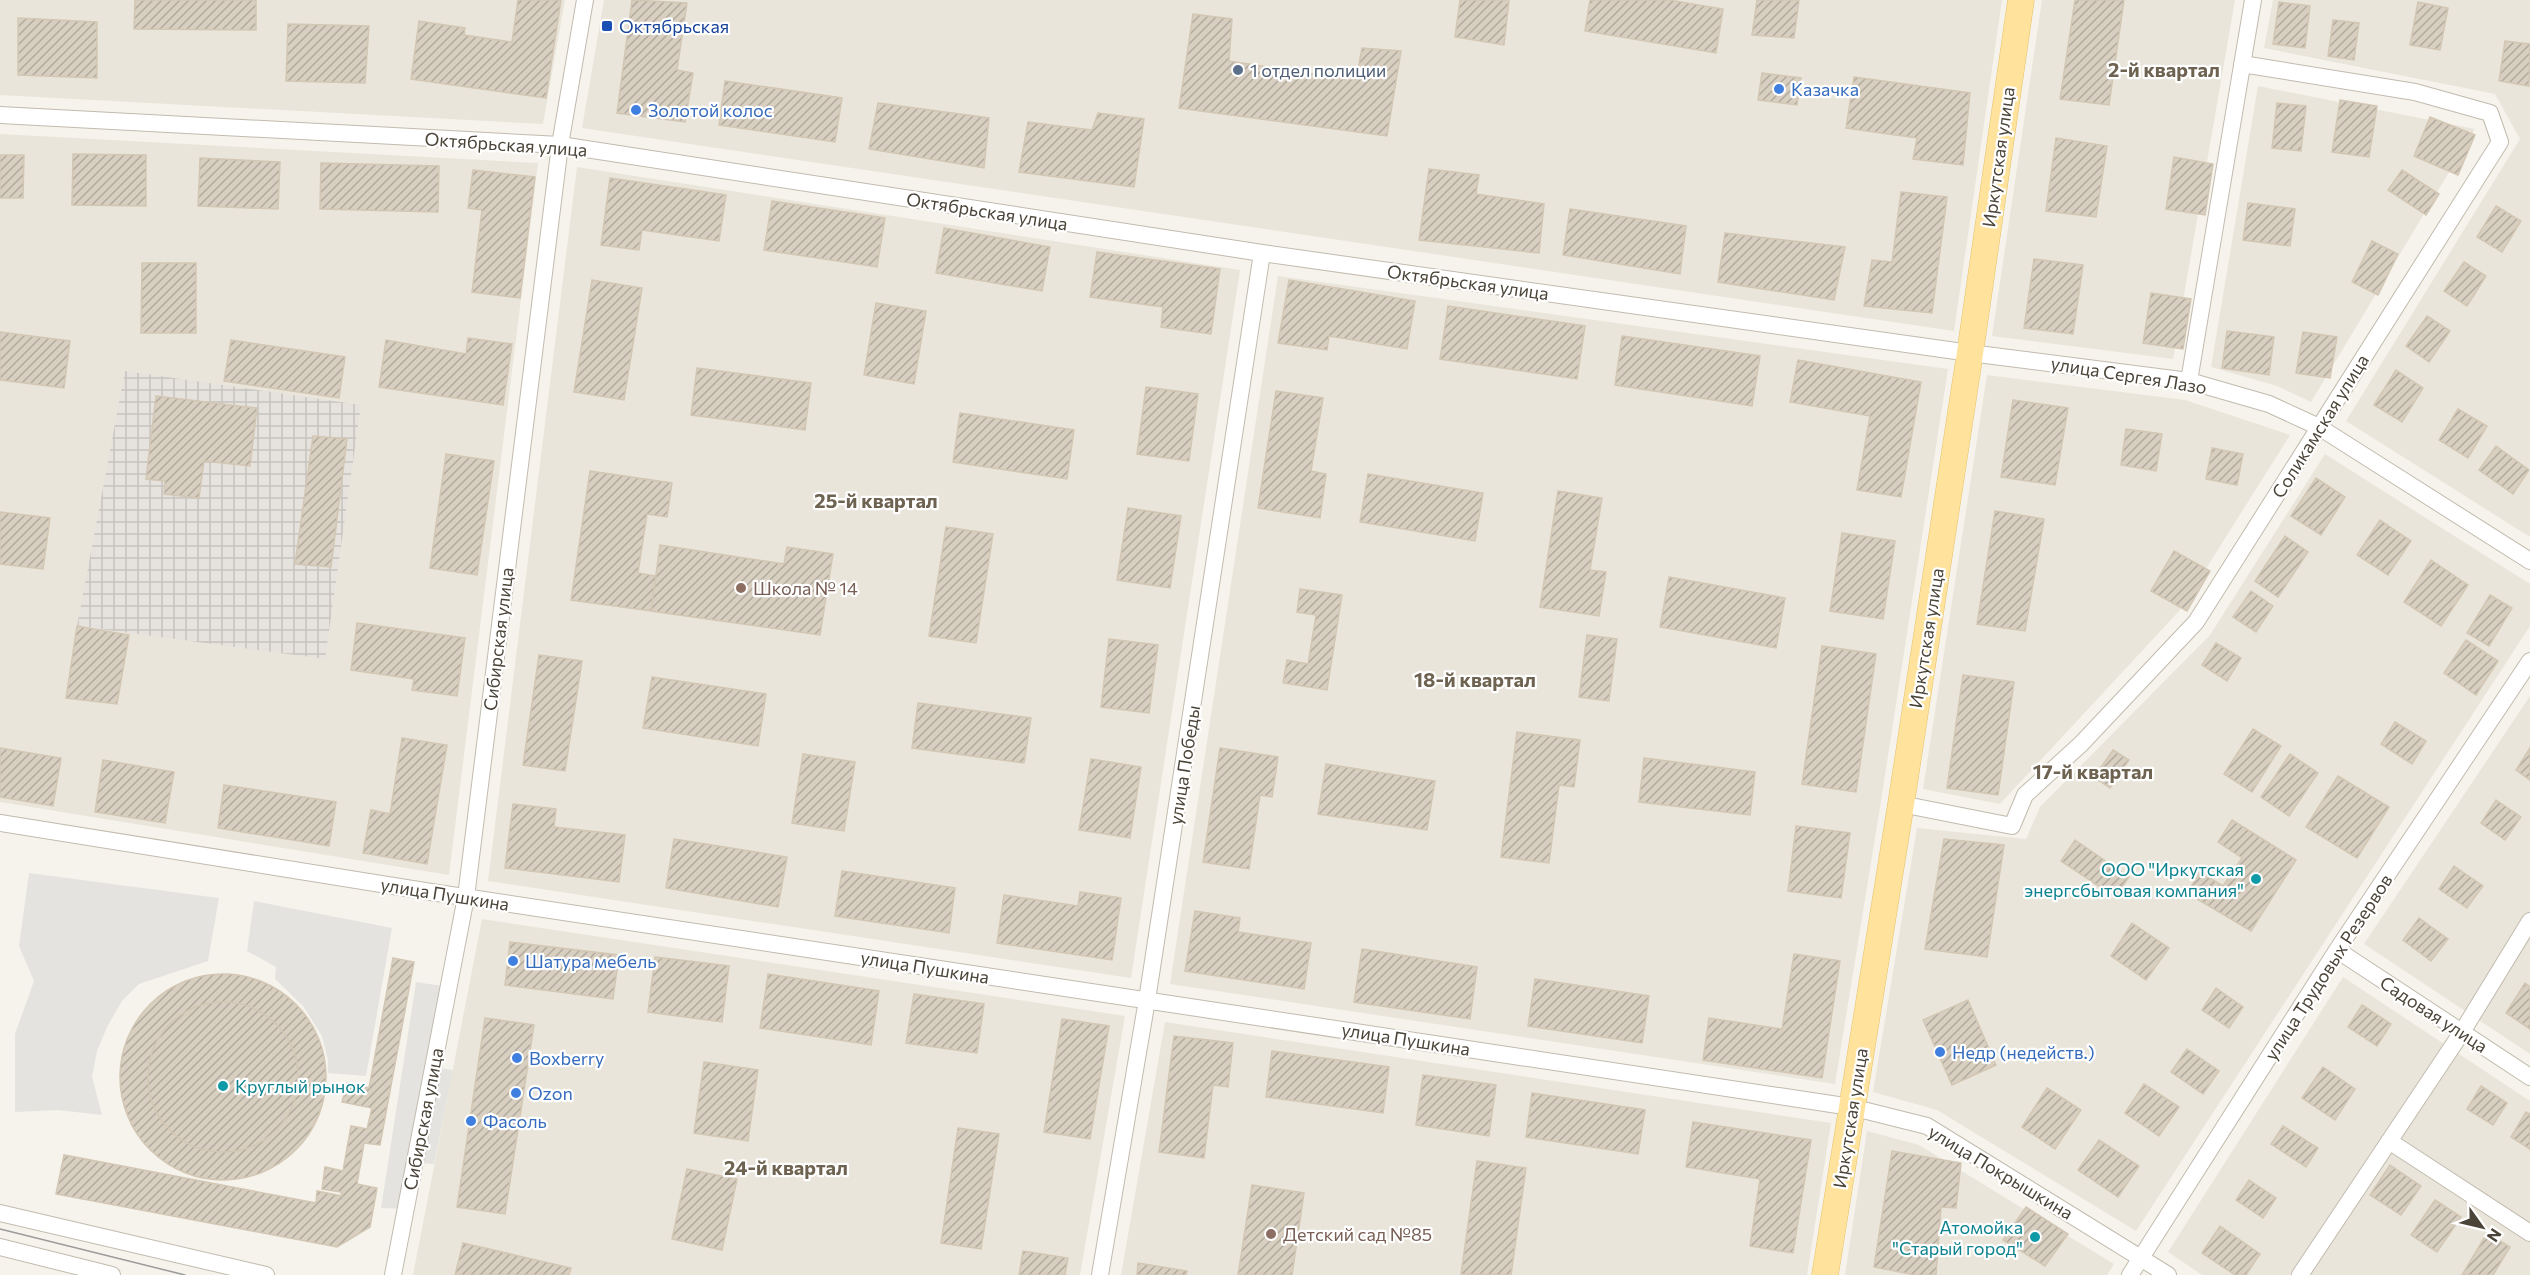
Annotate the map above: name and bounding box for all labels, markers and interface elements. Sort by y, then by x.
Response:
place label: Октябрьская [619,15,729,37]
marker: Октябрьская [600,19,614,33]
district label: 2-й квартал [2108,57,2220,81]
place label: 1 отдел полиции [1250,59,1386,81]
marker: 1 отдел полиции [1231,63,1245,77]
place label: Казачка [1791,78,1859,100]
marker: Казачка [1772,82,1786,96]
street label: Иркутская улица [1977,85,2019,229]
place label: Золотой колос [648,99,773,121]
marker: Золотой колос [629,103,643,117]
street label: Октябрьская улица [424,127,588,161]
street label: Октябрьская улица [905,187,1069,235]
street label: Октябрьская улица [1386,260,1550,304]
street label: Соликамская улица [2267,350,2373,502]
street label: улица Сергея Лазо [2049,352,2209,398]
district label: 25-й квартал [814,488,938,512]
street label: Сибирская улица [478,566,518,712]
street label: Иркутская улица [1904,566,1948,710]
place label: Школа № 14 [753,577,858,599]
marker: Школа № 14 [734,581,748,595]
district label: 18-й квартал [1414,667,1536,691]
street label: улица Победы [1164,704,1204,826]
district label: 17-й квартал [2033,759,2153,783]
place label: ООО "Иркутская энергсбытовая компания" [2024,858,2244,901]
street label: улица Трудовых Резервов [2259,870,2397,1064]
marker: ООО "Иркутская энергсбытовая компания" [2249,872,2263,886]
street label: улица Пушкина [379,873,511,915]
street label: улица Пушкина [859,946,991,988]
place label: Шатура мебель [525,950,657,972]
marker: Шатура мебель [506,954,520,968]
street label: Садовая улица [2376,971,2492,1057]
street label: улица Пушкина [1340,1018,1472,1060]
place label: Недр (недейств.) [1952,1041,2095,1063]
marker: Недр (недейств.) [1933,1045,1947,1059]
street label: Сибирская улица [398,1046,448,1192]
street label: Иркутская улица [1828,1046,1872,1190]
place label: Boxberry [529,1047,604,1069]
marker: Boxberry [510,1051,524,1065]
place label: Круглый рынок [235,1075,366,1097]
marker: Круглый рынок [216,1079,230,1093]
place label: Ozon [528,1082,573,1104]
marker: Ozon [509,1086,523,1100]
place label: Фасоль [483,1110,547,1132]
marker: Фасоль [464,1114,478,1128]
street label: улица Покрышкина [1925,1120,2077,1224]
district label: 24-й квартал [724,1155,848,1179]
north arrow [2452,1197,2512,1257]
place label: Атомойка "Старый город" [1892,1216,2023,1259]
place label: Детский сад №85 [1283,1223,1432,1245]
text: N [2484,1225,2506,1246]
marker: Детский сад №85 [1264,1227,1278,1241]
marker: Атомойка "Старый город" [2028,1230,2042,1244]

